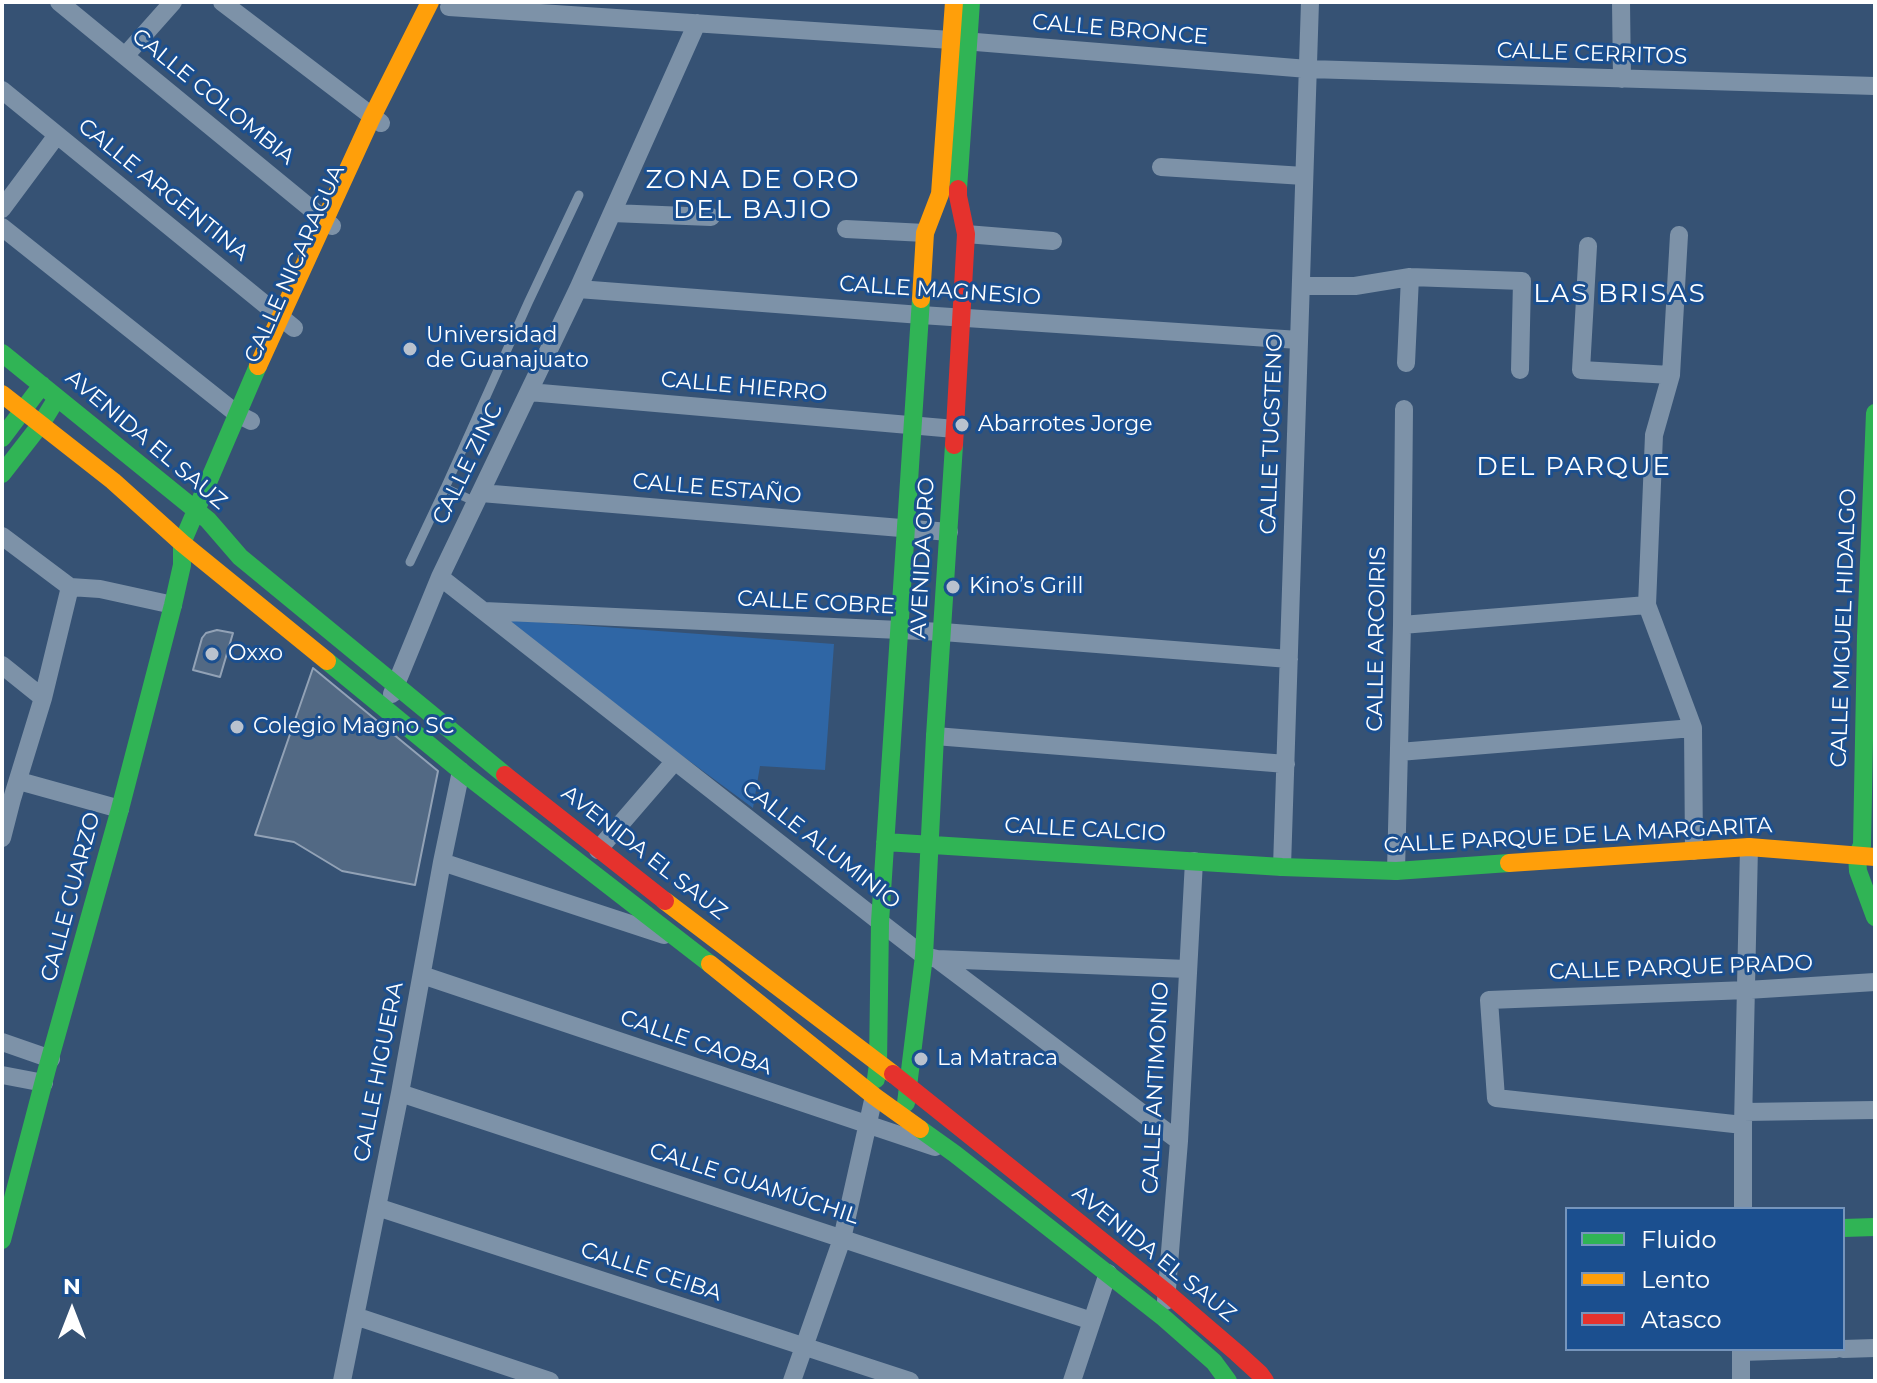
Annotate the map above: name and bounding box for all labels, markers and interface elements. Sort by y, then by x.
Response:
street label: CALLE BRONCE [1031,9,1209,51]
street label: CALLE COLOMBIA [126,23,300,171]
street label: CALLE CERRITOS [1496,37,1688,71]
street label: CALLE ARGENTINA [72,113,254,267]
street label: CALLE NICARAGUA [239,161,351,367]
district label: ZONA DE ORO DEL BAJIO [645,164,861,226]
street label: CALLE MAGNESIO [838,271,1042,311]
district label: LAS BRISAS [1533,278,1707,310]
place label: Universidad de Guanajuato [426,323,589,374]
street label: CALLE TUGSTENO [1255,333,1289,535]
marker: Universidad de Guanajuato [401,340,419,358]
street label: AVENIDA EL SAUZ [60,365,232,515]
street label: CALLE HIERRO [660,367,828,407]
street label: CALLE ZINC [427,399,509,529]
place label: Abarrotes Jorge [978,412,1153,438]
marker: Abarrotes Jorge [953,416,971,434]
district label: DEL PARQUE [1476,451,1672,483]
street label: CALLE ESTAÑO [631,468,803,510]
street label: AVENIDA ORO [906,477,940,639]
street label: CALLE MIGUEL HIDALGO [1826,488,1862,768]
street label: CALLE ARCOIRIS [1362,546,1392,732]
place label: Kino’s Grill [969,574,1083,600]
marker: Kino’s Grill [944,578,962,596]
street label: CALLE COBRE [736,586,896,620]
place label: Oxxo [228,641,283,667]
marker: Oxxo [203,645,221,663]
place label: Colegio Magno SC [253,714,454,740]
marker: Colegio Magno SC [228,718,246,736]
street label: CALLE ALUMINIO [736,775,906,915]
street label: AVENIDA EL SAUZ [556,780,732,926]
street label: CALLE CUARZO [36,809,106,985]
street label: CALLE CALCIO [1004,813,1166,847]
street label: CALLE PARQUE DE LA MARGARITA [1383,813,1773,859]
street label: CALLE PARQUE PRADO [1549,950,1813,986]
street label: CALLE HIGUERA [349,980,409,1164]
street label: CALLE ANTIMONIO [1137,981,1175,1195]
street label: CALLE CAOBA [617,1005,775,1081]
place label: La Matraca [937,1046,1058,1072]
marker: La Matraca [912,1050,930,1068]
street label: CALLE GUAMÚCHIL [646,1138,862,1230]
street label: AVENIDA EL SAUZ [1067,1180,1241,1328]
legend [1565,1207,1845,1351]
text: Fluido [1641,1225,1717,1254]
street label: CALLE CEIBA [577,1237,725,1307]
text: Lento [1641,1265,1710,1294]
north arrow [32,1271,112,1351]
text: N [63,1273,81,1300]
text: Atasco [1641,1305,1722,1334]

